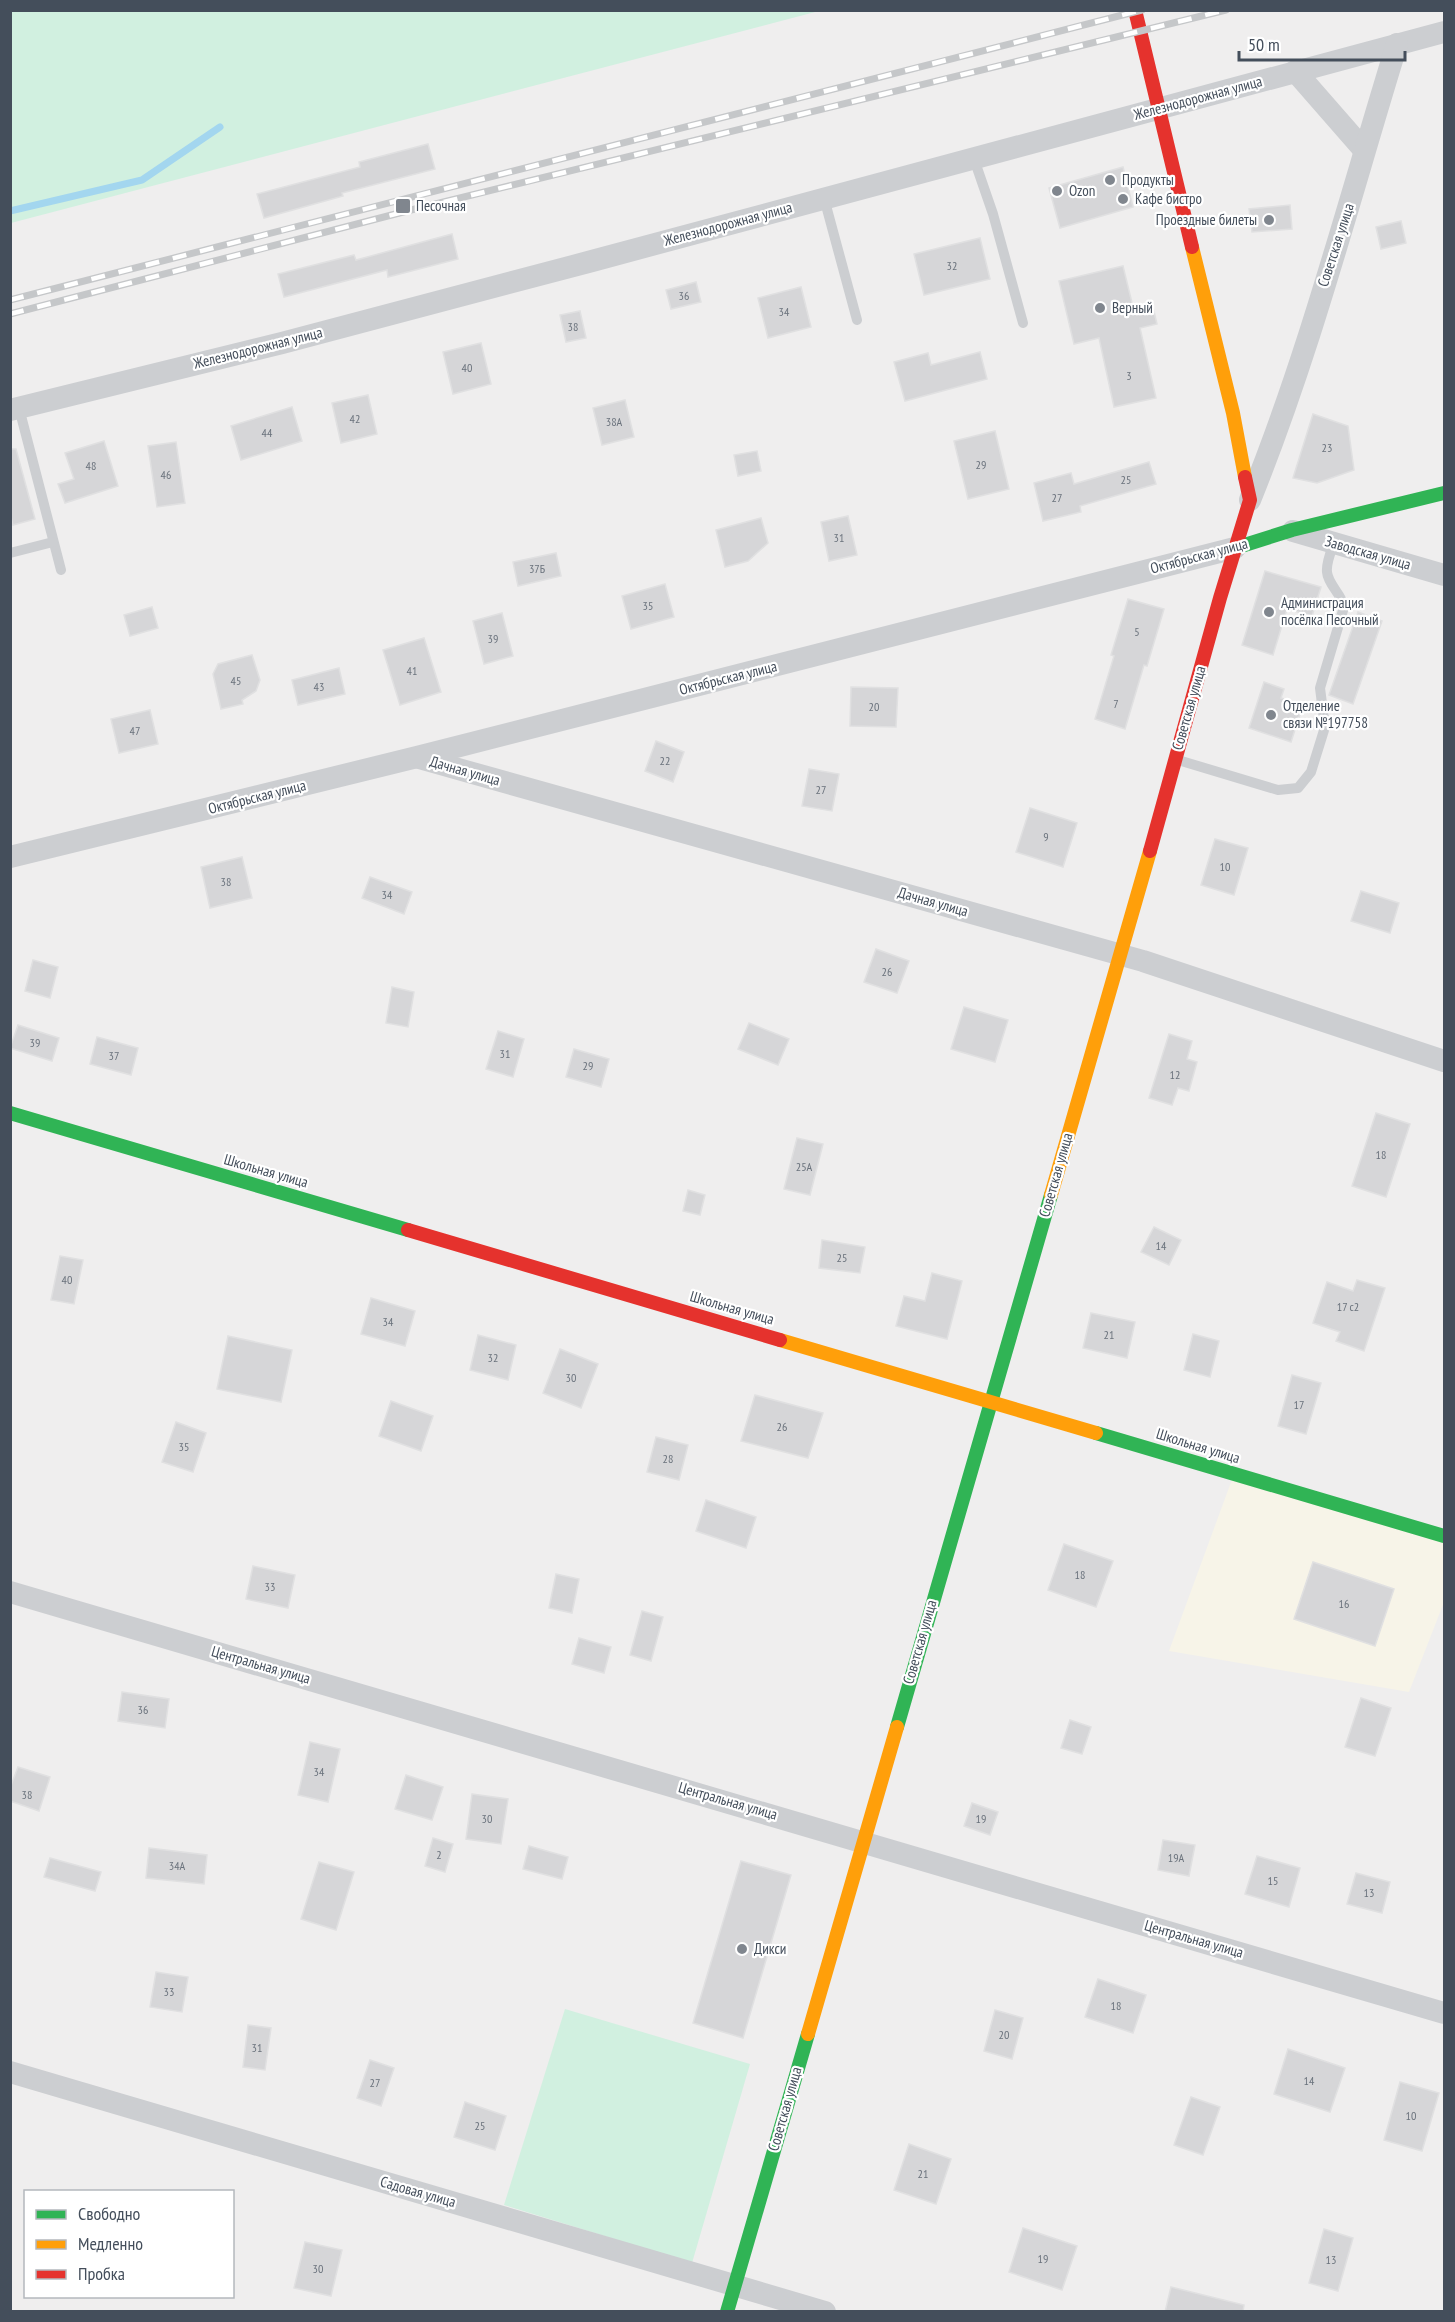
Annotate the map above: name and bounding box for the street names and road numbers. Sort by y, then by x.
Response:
street label: Железнодорожная улица [1131,71,1264,124]
street label: Железнодорожная улица [661,197,794,250]
street label: Советская улица [1313,201,1358,289]
street label: Железнодорожная улица [190,322,324,373]
street label: Заводская улица [1323,531,1413,574]
street label: Октябрьская улица [1148,533,1250,578]
street label: Октябрьская улица [677,656,779,699]
street label: Советская улица [1167,664,1210,752]
street label: Дачная улица [428,751,502,790]
street label: Октябрьская улица [206,775,308,818]
street label: Дачная улица [896,882,970,921]
street label: Советская улица [1034,1131,1077,1219]
street label: Школьная улица [222,1149,310,1192]
street label: Школьная улица [688,1286,776,1329]
street label: Школьная улица [1154,1424,1242,1467]
street label: Советская улица [898,1598,941,1686]
street label: Центральная улица [209,1641,313,1688]
street label: Центральная улица [676,1777,780,1824]
street label: Центральная улица [1142,1915,1246,1962]
street label: Советская улица [763,2065,806,2153]
street label: Садовая улица [378,2172,458,2211]

